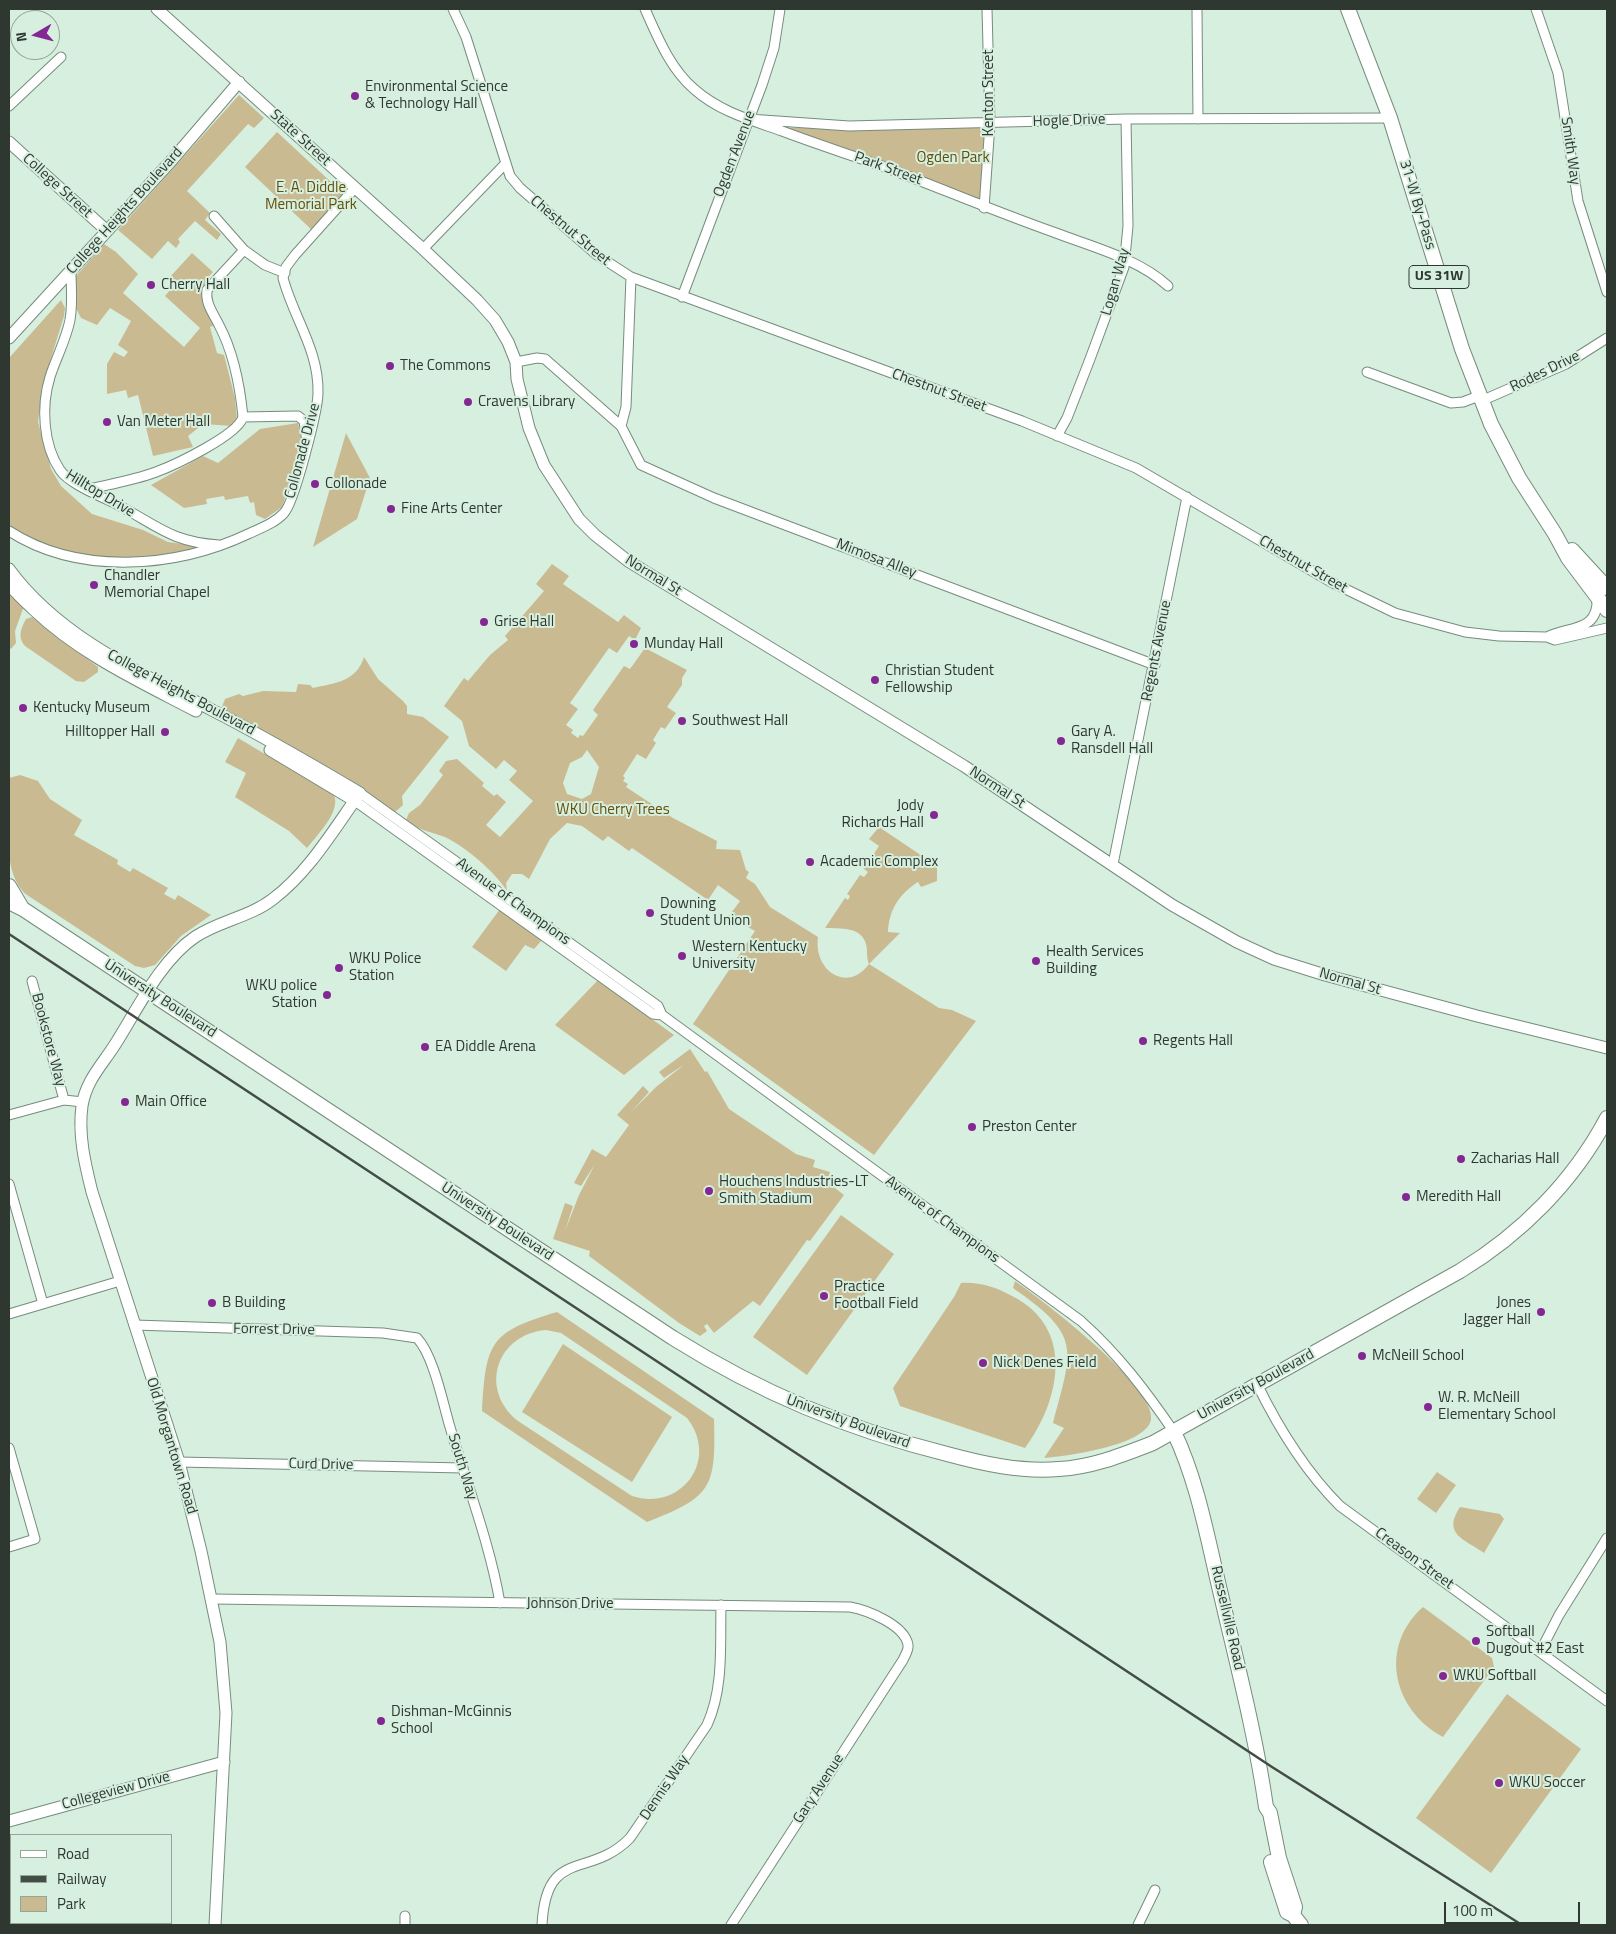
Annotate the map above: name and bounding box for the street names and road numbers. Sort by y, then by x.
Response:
street label: Kenton Street [980,49,998,137]
street label: State Street [266,106,334,170]
street label: Ogden Avenue [710,108,760,200]
street label: Hogle Drive [1032,111,1106,131]
street label: Smith Way [1556,116,1584,186]
street label: College Heights Boulevard [63,144,187,278]
street label: Park Street [852,148,924,190]
street label: College Street [18,150,96,222]
street label: 31-W By-Pass [1395,158,1439,252]
street label: Chestnut Street [526,192,614,270]
street label: Logan Way [1098,246,1134,318]
road number: US 31W [1409,266,1469,288]
street label: Rodes Drive [1507,347,1583,397]
street label: Chestnut Street [889,366,989,416]
street label: Collonade Drive [282,401,324,501]
street label: Hilltop Drive [62,466,138,522]
street label: Chestnut Street [1256,532,1350,598]
street label: Mimosa Alley [833,535,919,583]
street label: Normal St [621,552,685,600]
street label: Regents Avenue [1138,599,1176,703]
street label: College Heights Boulevard [104,646,258,740]
street label: Normal St [966,763,1028,813]
street label: Avenue of Champions [452,855,574,949]
street label: University Boulevard [100,956,220,1042]
street label: Normal St [1317,965,1383,999]
street label: Bookstore Way [27,991,69,1089]
street label: Avenue of Champions [881,1173,1003,1267]
street label: University Boulevard [437,1179,557,1265]
street label: Forrest Drive [233,1320,315,1340]
street label: University Boulevard [1195,1345,1317,1425]
street label: Old Morgantown Road [142,1376,200,1516]
street label: University Boulevard [784,1391,912,1453]
street label: South Way [443,1432,481,1502]
street label: Curd Drive [288,1455,354,1475]
street label: Creason Street [1371,1524,1457,1594]
street label: Russellville Road [1206,1564,1248,1672]
street label: Johnson Drive [526,1595,614,1613]
street label: Gary Avenue [790,1751,848,1827]
street label: Dennis Way [637,1752,693,1824]
street label: Collegeview Drive [60,1768,172,1814]

